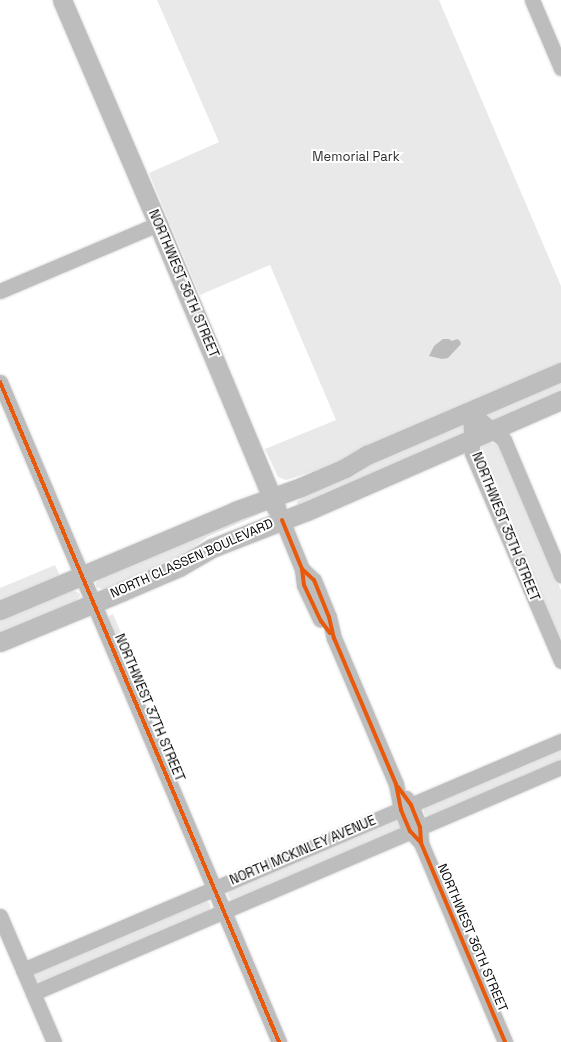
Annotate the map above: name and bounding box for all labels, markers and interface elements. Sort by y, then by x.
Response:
park label: Memorial Park [312,149,400,165]
street label: NORTHWEST 36TH STREET [145,207,221,361]
street label: NORTHWEST 35TH STREET [468,450,542,604]
street label: NORTH CLASSEN BOULEVARD [108,516,276,602]
street label: NORTHWEST 37TH STREET [111,632,187,784]
street label: NORTH MCKINLEY AVENUE [228,813,378,889]
street label: NORTHWEST 36TH STREET [434,861,510,1015]

